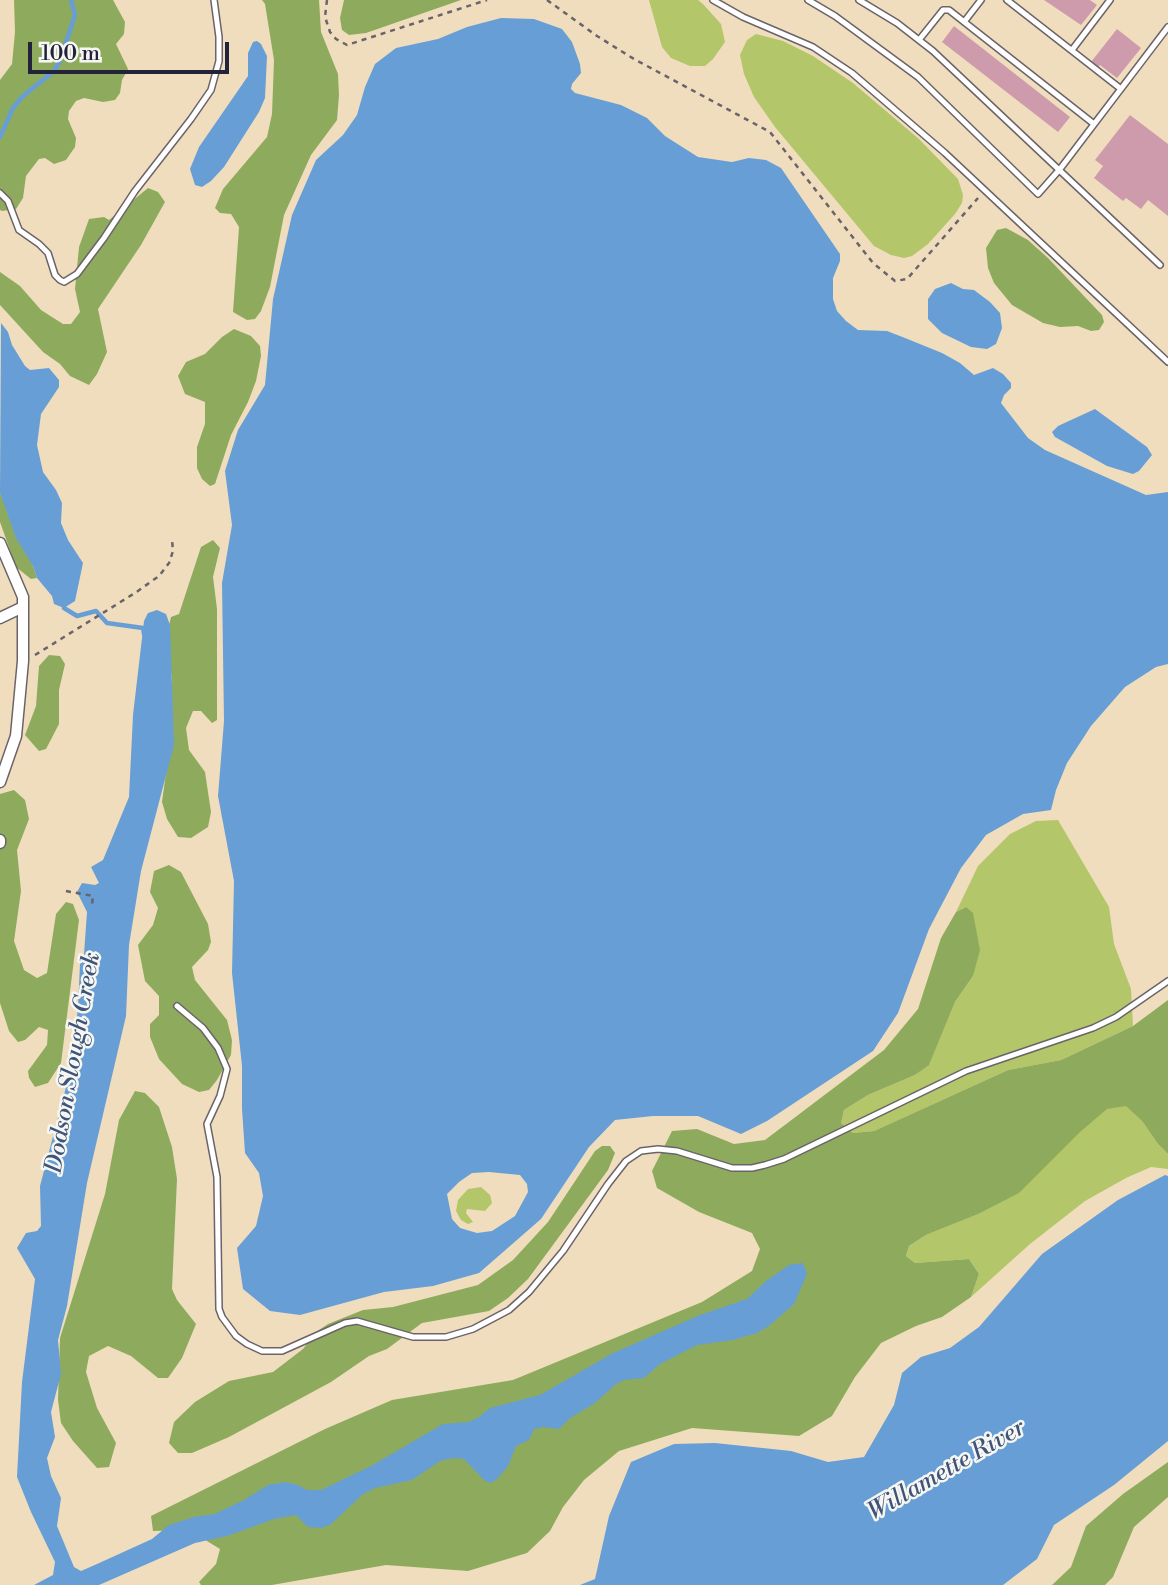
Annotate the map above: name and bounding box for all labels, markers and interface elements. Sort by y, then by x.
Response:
scale bar [32,28,233,72]
text: 100 m [41,41,100,67]
water label: Dodson Slough Creek [40,950,108,1176]
water label: Willamette River [863,1414,1031,1528]

